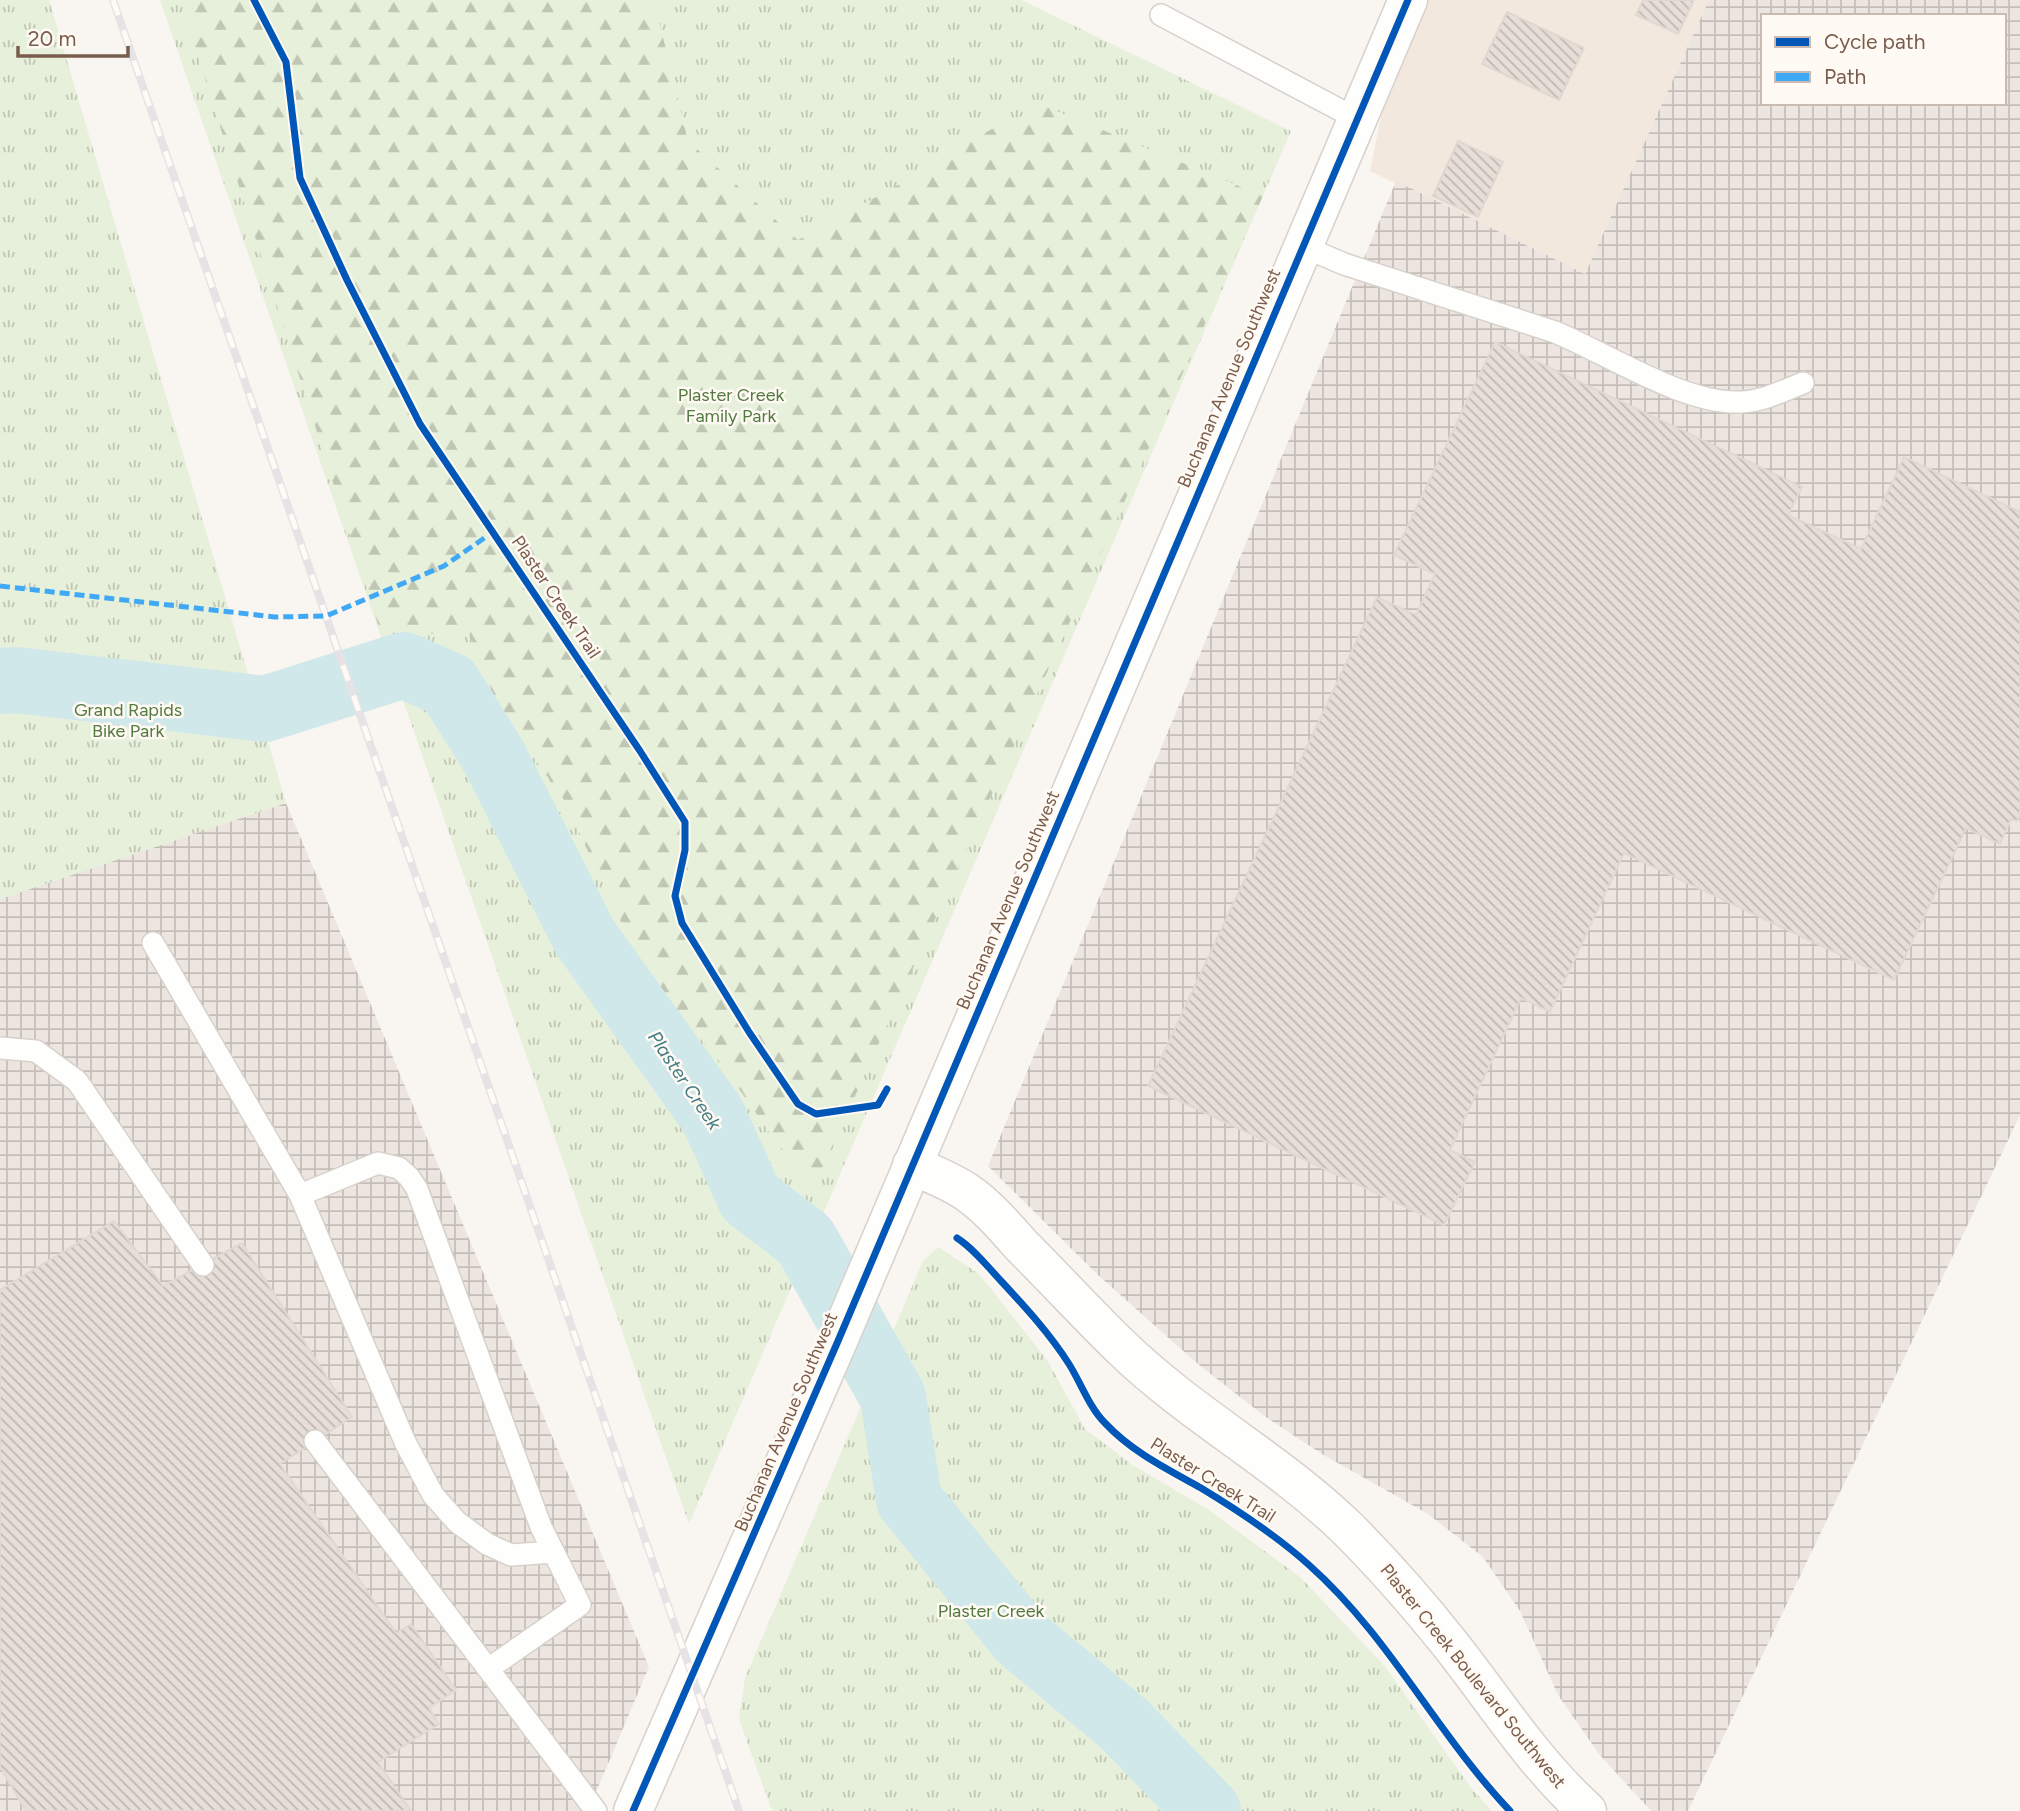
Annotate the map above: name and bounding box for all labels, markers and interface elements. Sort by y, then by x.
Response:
scale bar [18,14,128,58]
legend [1761,14,2006,105]
text: 20 m [28,26,76,51]
text: Cycle path [1824,29,1925,54]
text: Path [1824,64,1866,89]
street label: Buchanan Avenue Southwest [1173,265,1285,491]
park label: Plaster Creek Family Park [678,384,785,427]
street label: Plaster Creek Trail [507,531,605,663]
park label: Grand Rapids Bike Park [74,699,182,742]
street label: Buchanan Avenue Southwest [952,787,1064,1013]
water label: Plaster Creek [643,1026,727,1135]
street label: Buchanan Avenue Southwest [730,1309,842,1535]
street label: Plaster Creek Trail [1146,1433,1280,1527]
street label: Plaster Creek Boulevard Southwest [1376,1559,1571,1793]
park label: Plaster Creek [938,1600,1045,1622]

